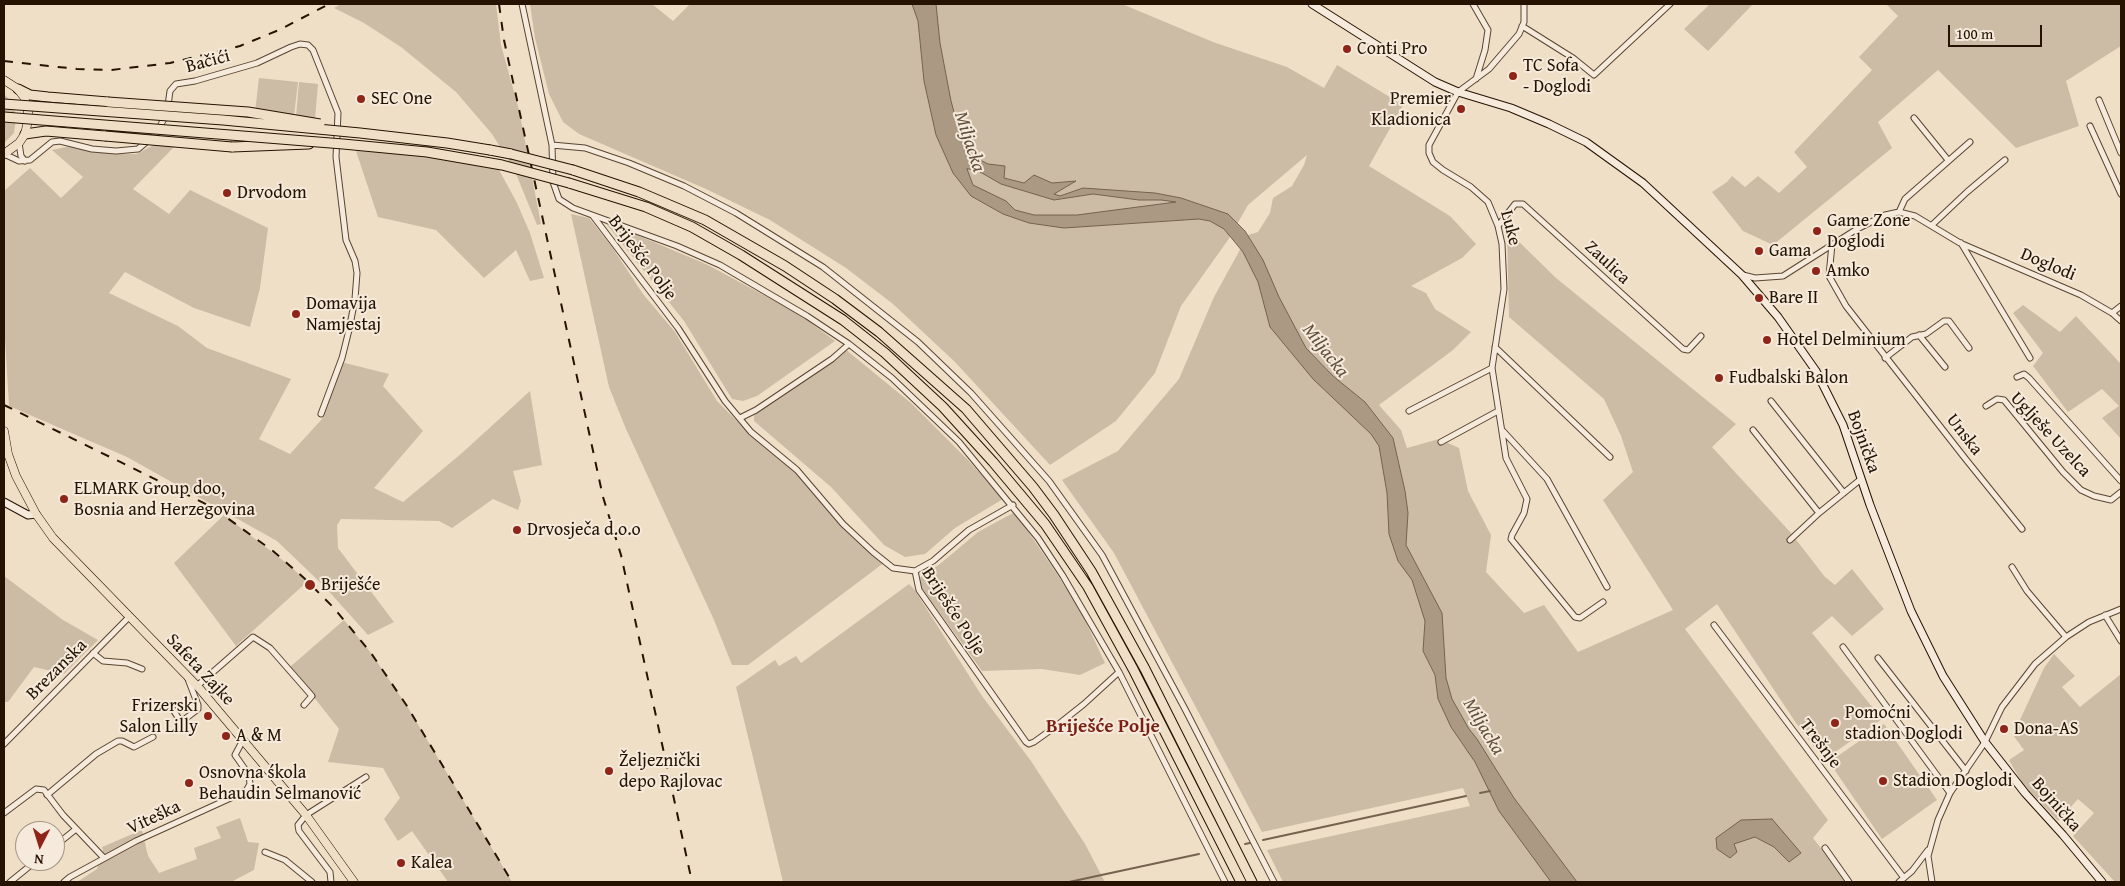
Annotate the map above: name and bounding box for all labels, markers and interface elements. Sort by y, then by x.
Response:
scale bar [1950,15,2044,47]
text: 100 m [1956,23,1993,44]
place label: Conti Pro [1357,38,1427,60]
marker: Conti Pro [1341,43,1353,55]
street label: Bačići [184,46,232,78]
place label: TC Sofa - Doglodi [1523,55,1591,98]
marker: TC Sofa - Doglodi [1507,70,1519,82]
place label: SEC One [371,88,432,110]
place label: Premier Kladionica [1371,88,1451,130]
marker: SEC One [355,93,367,105]
marker: Premier Kladionica [1455,103,1467,115]
water label: Miljacka [949,109,989,175]
place label: Drvodom [237,182,307,204]
marker: Drvodom [221,187,233,199]
street label: Luke [1495,208,1525,248]
place label: Game Zone Doglodi [1827,210,1911,252]
street label: Briješće Polje [603,211,681,305]
marker: Game Zone Doglodi [1811,225,1823,237]
street label: Zaulica [1580,237,1634,289]
place label: Gama [1769,240,1811,262]
street label: Doglodi [2017,244,2079,286]
marker: Gama [1753,245,1765,257]
place label: Amko [1826,260,1870,282]
marker: Amko [1810,265,1822,277]
place label: Bare II [1769,287,1818,309]
marker: Bare II [1753,292,1765,304]
place label: Domavija Namjestaj [306,293,381,336]
marker: Domavija Namjestaj [290,308,302,320]
water label: Miljacka [1297,319,1353,383]
place label: Hotel Delminium [1777,329,1906,351]
marker: Hotel Delminium [1761,334,1773,346]
place label: Fudbalski Balon [1729,367,1848,389]
marker: Fudbalski Balon [1713,372,1725,384]
street label: Uglješe Uzelca [2005,388,2095,482]
street label: Bojnička [1842,408,1884,476]
street label: Unska [1941,410,1987,460]
place label: ELMARK Group doo, Bosnia and Herzegovina [74,478,255,520]
marker: ELMARK Group doo, Bosnia and Herzegovina [58,493,70,505]
place label: Drvosječa d.o.o [527,519,641,541]
marker: Drvosječa d.o.o [511,524,523,536]
street label: Briješće Polje [917,564,989,660]
place label: Briješće [321,574,381,596]
marker: Briješće [303,578,317,592]
street label: Safeta Zajke [161,630,239,710]
street label: Brezanska [22,635,92,705]
water label: Miljacka [1457,694,1509,760]
place label: Frizerski Salon Lilly [119,695,198,738]
place label: Pomoćni stadion Doglodi [1845,702,1963,744]
marker: Frizerski Salon Lilly [202,710,214,722]
street label: Trešnje [1794,715,1846,773]
district label: Briješće Polje [1046,716,1160,738]
marker: Pomoćni stadion Doglodi [1829,717,1841,729]
place label: Dona-AS [2014,718,2079,740]
marker: Dona-AS [1998,723,2010,735]
place label: A & M [236,725,282,747]
marker: A & M [220,730,232,742]
place label: Željeznički depo Rajlovac [619,750,723,792]
place label: Osnovna śkola Behaudin Selmanović [199,762,361,804]
marker: Željeznički depo Rajlovac [603,765,615,777]
place label: Stadion Doglodi [1893,770,2013,792]
street label: Bojnička [2027,773,2085,837]
marker: Stadion Doglodi [1877,775,1889,787]
marker: Osnovna śkola Behaudin Selmanović [183,777,195,789]
street label: Viteška [124,796,184,840]
north arrow [15,821,65,871]
text: N [33,850,44,870]
place label: Kalea [411,852,452,874]
marker: Kalea [395,857,407,869]

